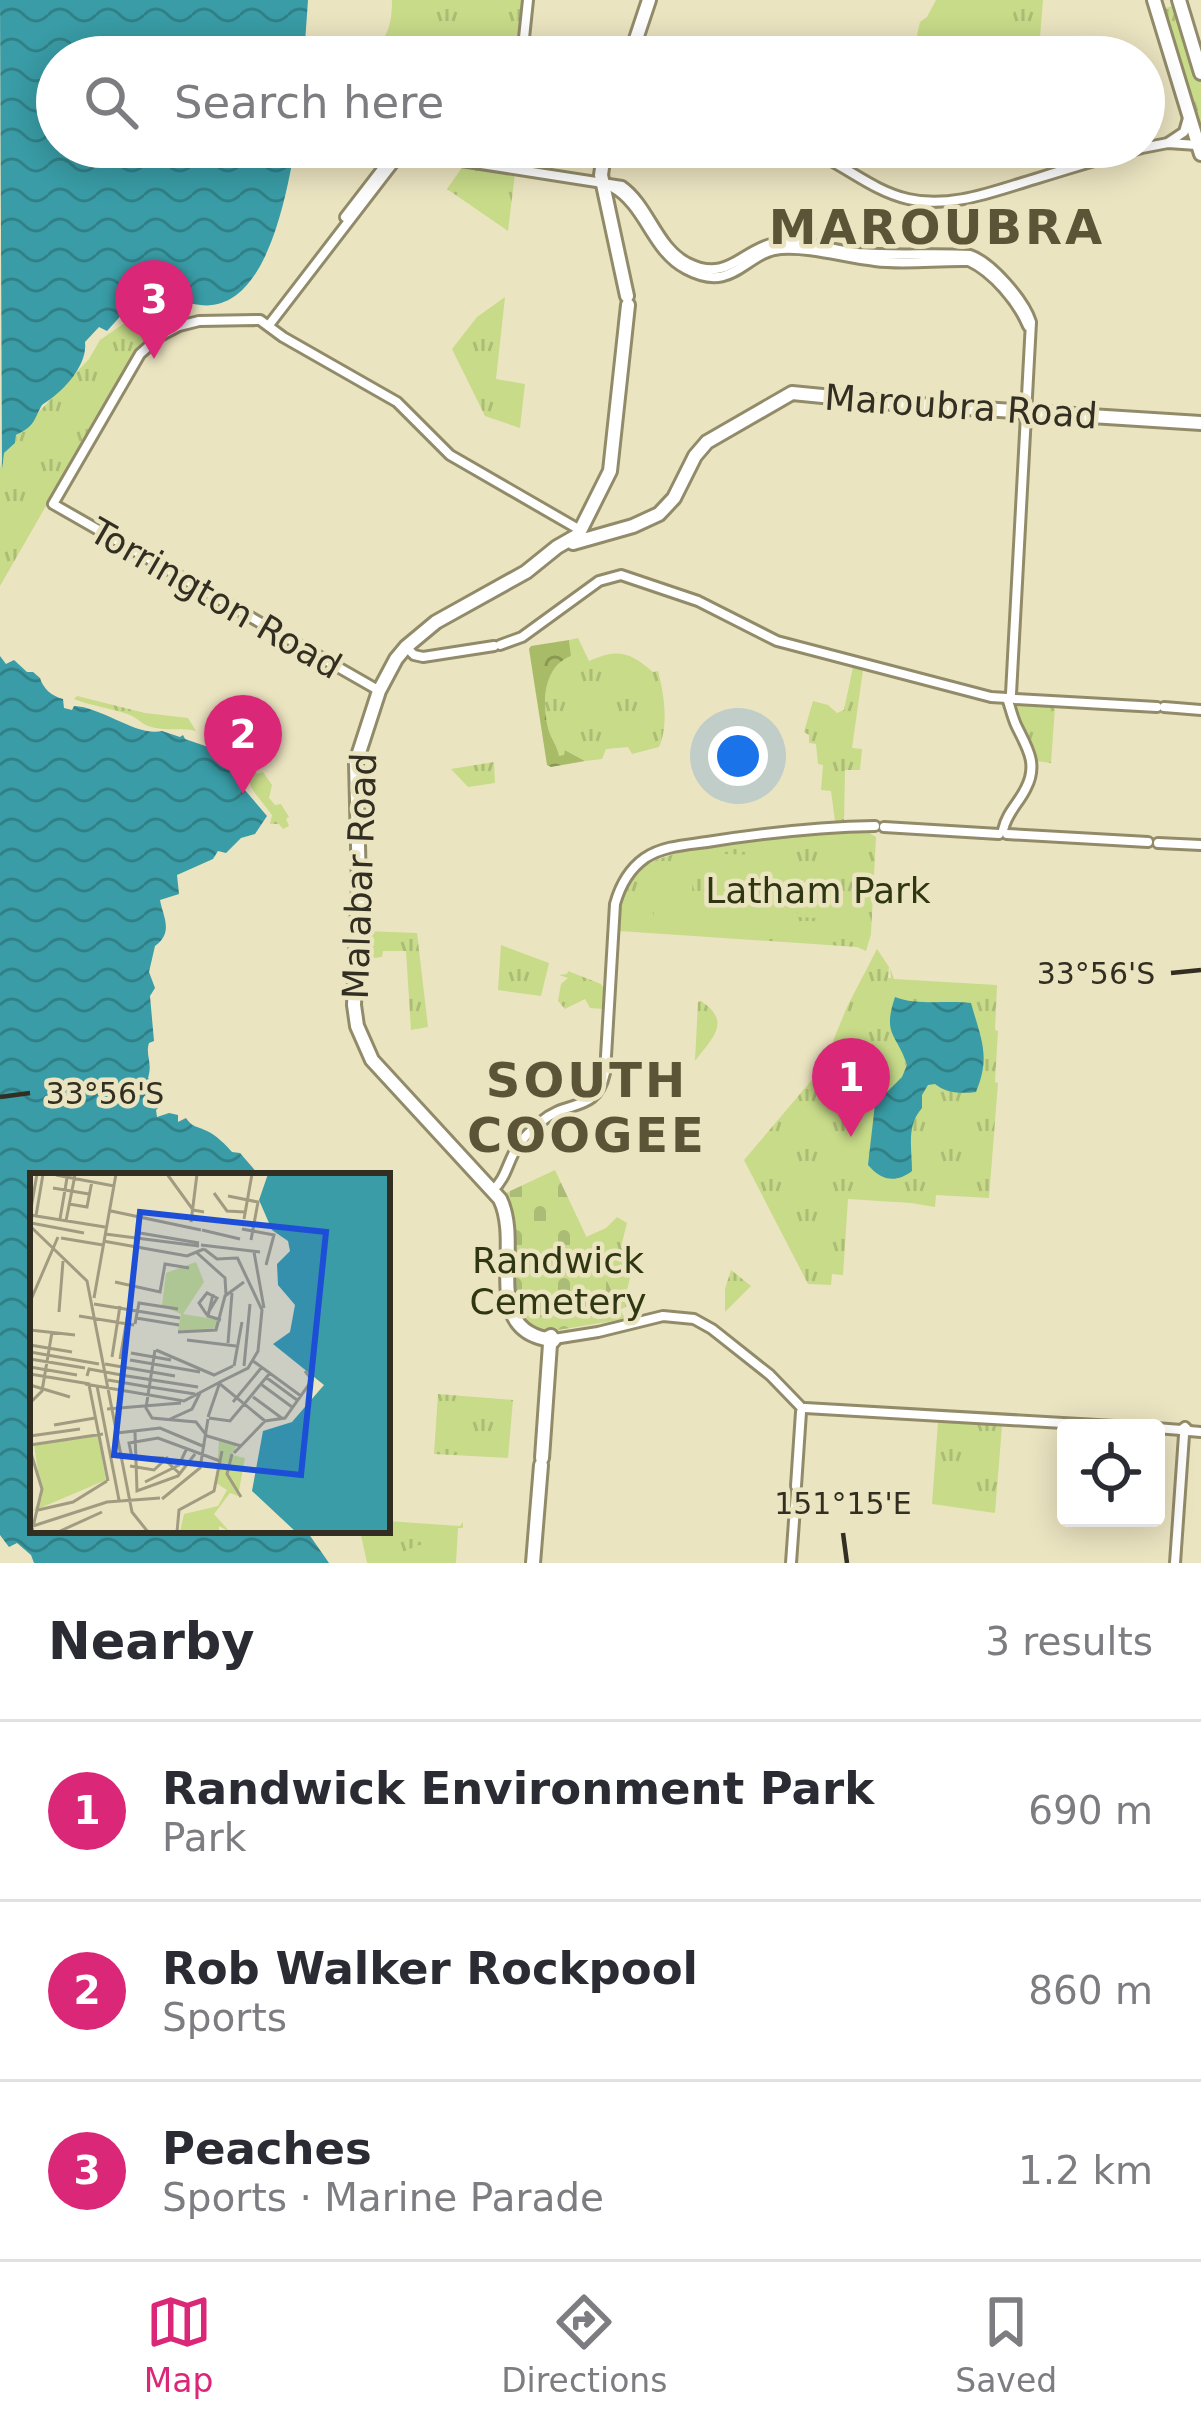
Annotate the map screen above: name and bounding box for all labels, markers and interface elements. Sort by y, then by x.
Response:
search box [36,36,1165,168]
icon: search [78,69,144,135]
text: Search here [174,76,444,129]
district label: MAROUBRA [769,199,1105,255]
pin: 3 [115,260,193,359]
street label: Maroubra Road [823,377,1099,436]
street label: Torrington Road [82,509,349,687]
pin: 2 [204,695,282,794]
your location [708,726,768,786]
street label: Malabar Road [335,752,384,1000]
park label: Latham Park [705,870,931,911]
text: 33°56'S [1037,956,1155,991]
pin: 1 [812,1038,890,1137]
district label: SOUTH COOGEE [467,1052,707,1163]
text: 33°56'S [46,1076,164,1111]
inset map [30,1173,390,1533]
park label: Randwick Cemetery [470,1240,646,1322]
map controls [1057,1419,1165,1527]
button: locate [1057,1419,1165,1527]
text: 151°15'E [774,1486,912,1521]
text: Nearby [48,1612,255,1671]
text: 3 results [985,1619,1153,1664]
text: Randwick Environment Park [162,1762,874,1815]
text: 1 [73,1788,101,1833]
text: 690 m [1028,1788,1153,1833]
text: Park [162,1815,246,1860]
text: Rob Walker Rockpool [162,1942,698,1995]
text: 2 [73,1968,101,2013]
text: 860 m [1028,1968,1153,2013]
text: Sports [162,1995,287,2040]
text: Peaches [162,2122,372,2175]
text: 3 [73,2148,101,2193]
text: 1.2 km [1018,2148,1153,2193]
text: Sports · Marine Parade [162,2175,604,2220]
tab: Map [144,2289,214,2400]
tab: Directions [501,2289,667,2400]
tab: Saved [955,2289,1057,2400]

